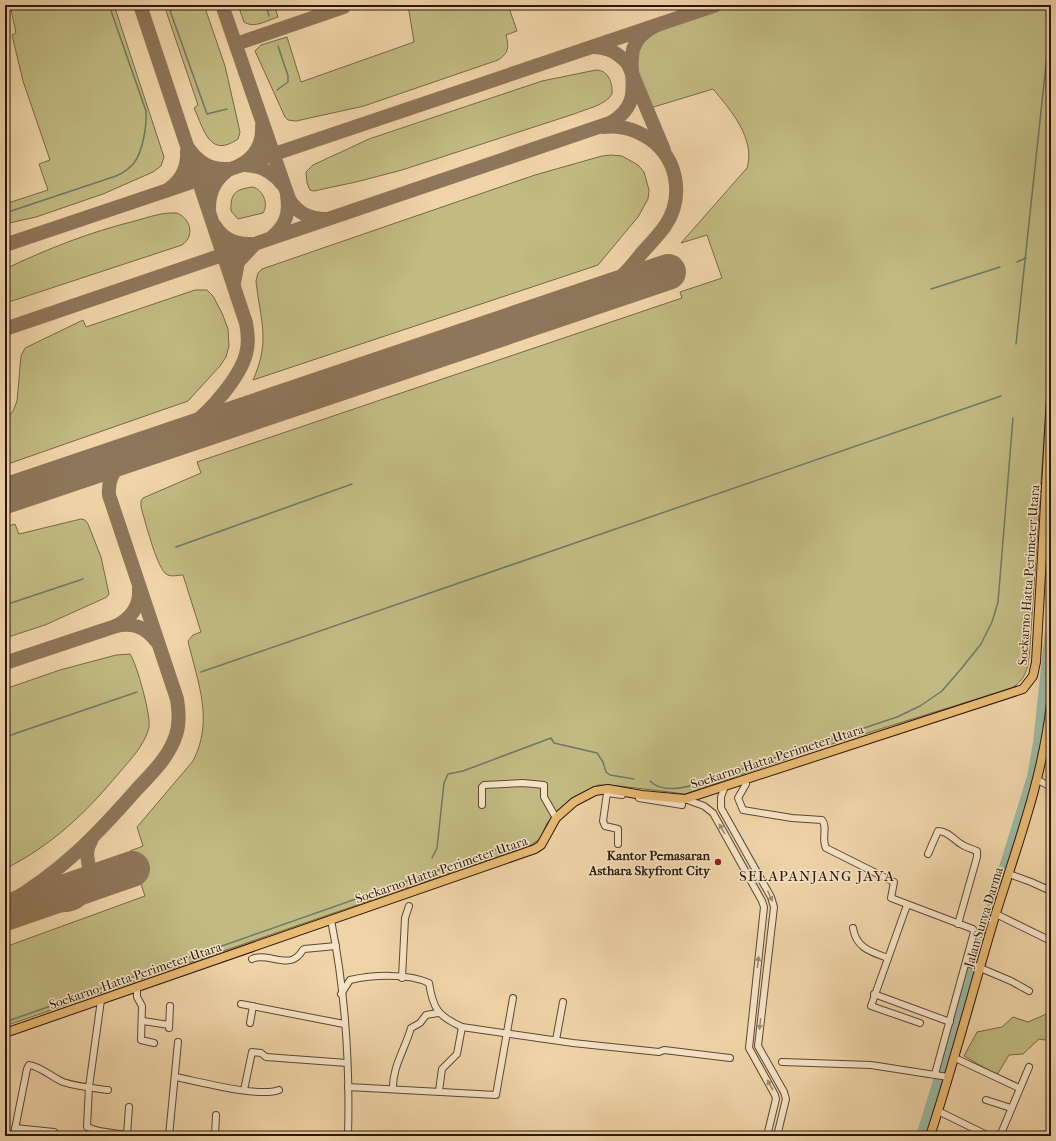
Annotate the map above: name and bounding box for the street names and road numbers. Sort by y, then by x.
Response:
street label: Soekarno Hatta Perimeter Utara [1015,483,1042,666]
street label: Soekarno Hatta Perimeter Utara [689,721,867,792]
street label: Soekarno Hatta Perimeter Utara [353,833,530,906]
street label: Jalan Surya Darma [961,864,1006,970]
street label: Soekarno Hatta Perimeter Utara [47,939,224,1012]

